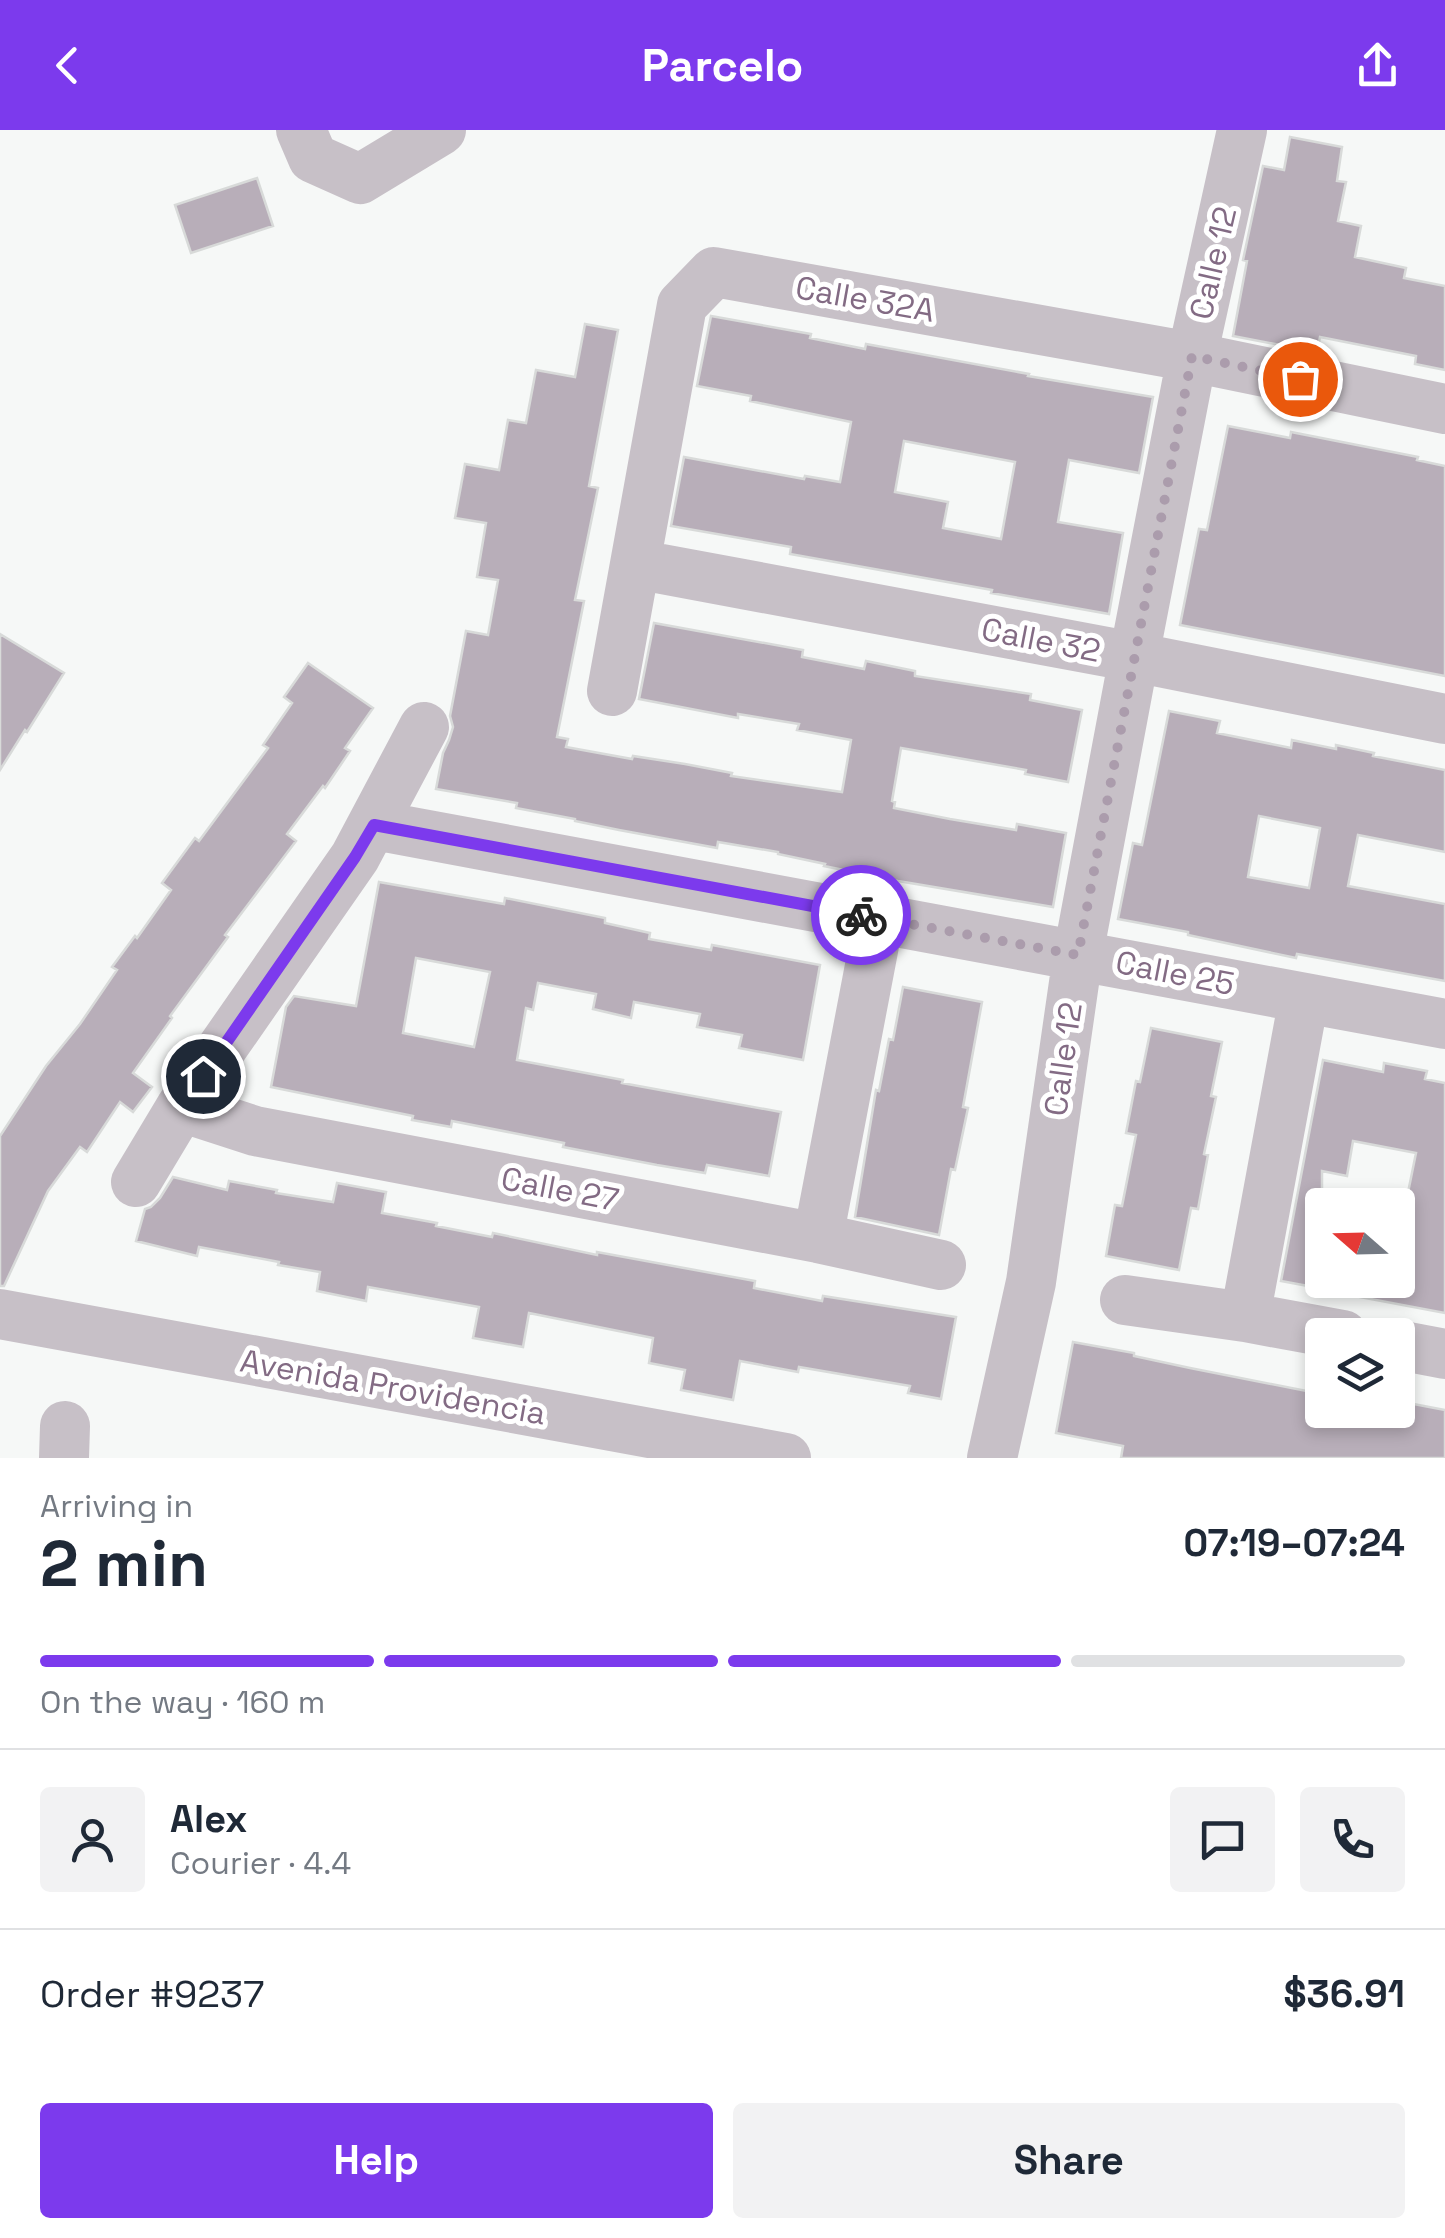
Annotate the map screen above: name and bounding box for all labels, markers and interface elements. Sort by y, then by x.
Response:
text: Parcelo [642,37,803,94]
icon: back [40,38,95,93]
icon: share [1350,38,1405,93]
street label: Calle 12 [1181,203,1245,323]
street label: Calle 32A [792,267,938,331]
pin [1258,337,1343,422]
icon: bag [1273,352,1328,407]
street label: Calle 32 [978,609,1104,671]
courier [811,865,911,965]
icon: bike [834,888,889,943]
street label: Calle 25 [1112,942,1238,1004]
street label: Calle 12 [1035,1000,1091,1118]
pin [161,1034,246,1119]
icon: home [176,1049,231,1104]
street label: Calle 27 [498,1158,622,1220]
north arrow [1305,1188,1415,1298]
map controls [1305,1188,1415,1428]
button: layers [1305,1318,1415,1428]
street label: Avenida Providencia [237,1340,549,1434]
text: Arriving in [40,1486,193,1526]
text: 07:19–07:24 [1184,1519,1405,1567]
text: 2 min [40,1522,208,1605]
text: On the way · 160 m [40,1682,325,1722]
button: person [40,1787,145,1892]
button: chat [1170,1787,1275,1892]
button: phone [1300,1787,1405,1892]
text: Alex [170,1795,247,1843]
text: Courier · 4.4 [170,1843,351,1883]
text: Order #9237 [40,1970,264,2018]
text: $36.91 [1284,1970,1405,2018]
button: Help [40,2103,713,2218]
button: Share [733,2103,1405,2218]

